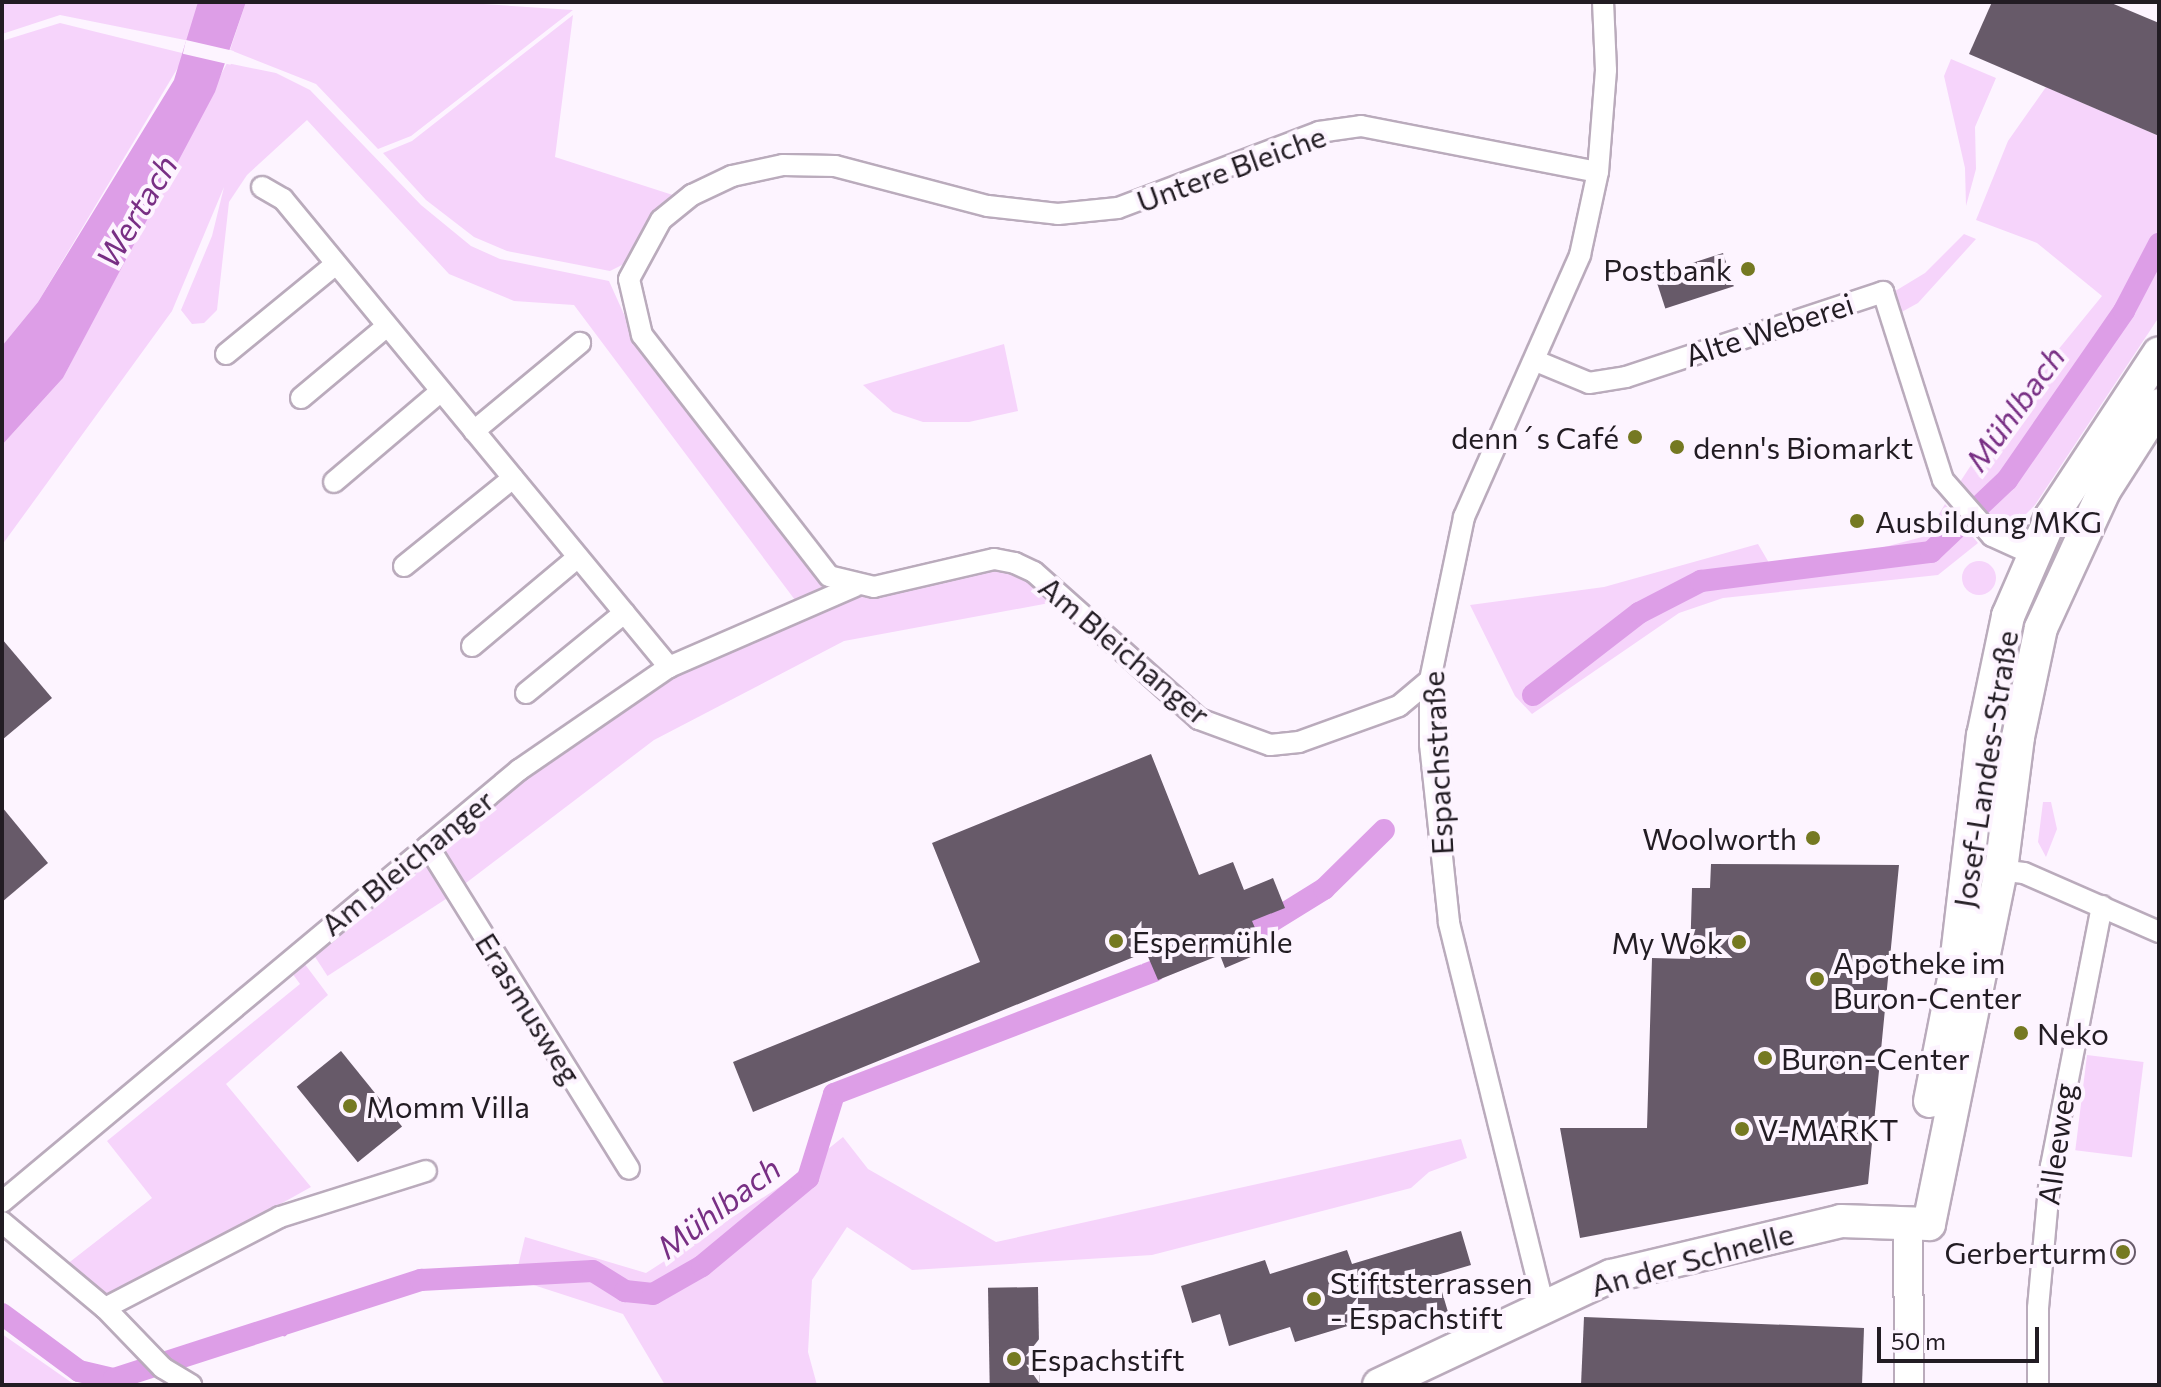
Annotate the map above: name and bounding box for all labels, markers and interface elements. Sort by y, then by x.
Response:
street label: Untere Bleiche [1132,117,1330,219]
water label: Wertach [88,148,184,274]
place label: Postbank [1603,251,1732,287]
marker: Postbank [1739,260,1757,278]
street label: Alte Weberei [1680,285,1858,373]
water label: Mühlbach [1956,338,2072,478]
place label: denn´s Café [1451,419,1619,455]
marker: denn´s Café [1626,428,1644,446]
place label: denn's Biomarkt [1693,429,1913,465]
marker: denn's Biomarkt [1668,438,1686,456]
place label: Ausbildung MKG [1875,503,2102,539]
marker: Ausbildung MKG [1846,510,1868,532]
street label: Am Bleichanger [1032,568,1218,732]
street label: Josef-Landes-Straße [1945,628,2025,910]
street label: Espachstraße [1414,670,1460,856]
street label: Am Bleichanger [313,781,501,943]
place label: Woolworth [1642,820,1797,856]
marker: Woolworth [1804,829,1822,847]
place label: Espermühle [1132,923,1292,959]
place label: My Wok [1611,924,1723,960]
street label: Erasmusweg [469,926,589,1090]
marker: Espermühle [1107,932,1125,950]
marker: My Wok [1730,933,1748,951]
place label: Apotheke im Buron-Center [1833,944,2022,1014]
marker: Apotheke im Buron-Center [1808,970,1826,988]
place label: Neko [2037,1015,2109,1051]
marker: Neko [2012,1024,2030,1042]
place label: Buron-Center [1781,1040,1970,1076]
marker: Buron-Center [1756,1049,1774,1067]
street label: Alleeweg [2030,1081,2082,1207]
place label: Momm Villa [366,1088,530,1124]
marker: Momm Villa [341,1097,359,1115]
place label: V-MARKT [1758,1111,1899,1147]
marker: V-MARKT [1733,1120,1751,1138]
water label: Mühlbach [649,1148,787,1266]
street label: An der Schnelle [1587,1215,1797,1303]
place label: Gerberturm [1944,1234,2107,1270]
marker: Gerberturm [2114,1243,2132,1261]
place label: Stiftsterrassen - Espachstift [1330,1264,1533,1334]
marker: Stiftsterrassen - Espachstift [1305,1290,1323,1308]
scale bar [1881,1311,2043,1361]
text: 50 m [1891,1326,1946,1355]
place label: Espachstift [1030,1341,1185,1377]
marker: Espachstift [1005,1350,1023,1368]

